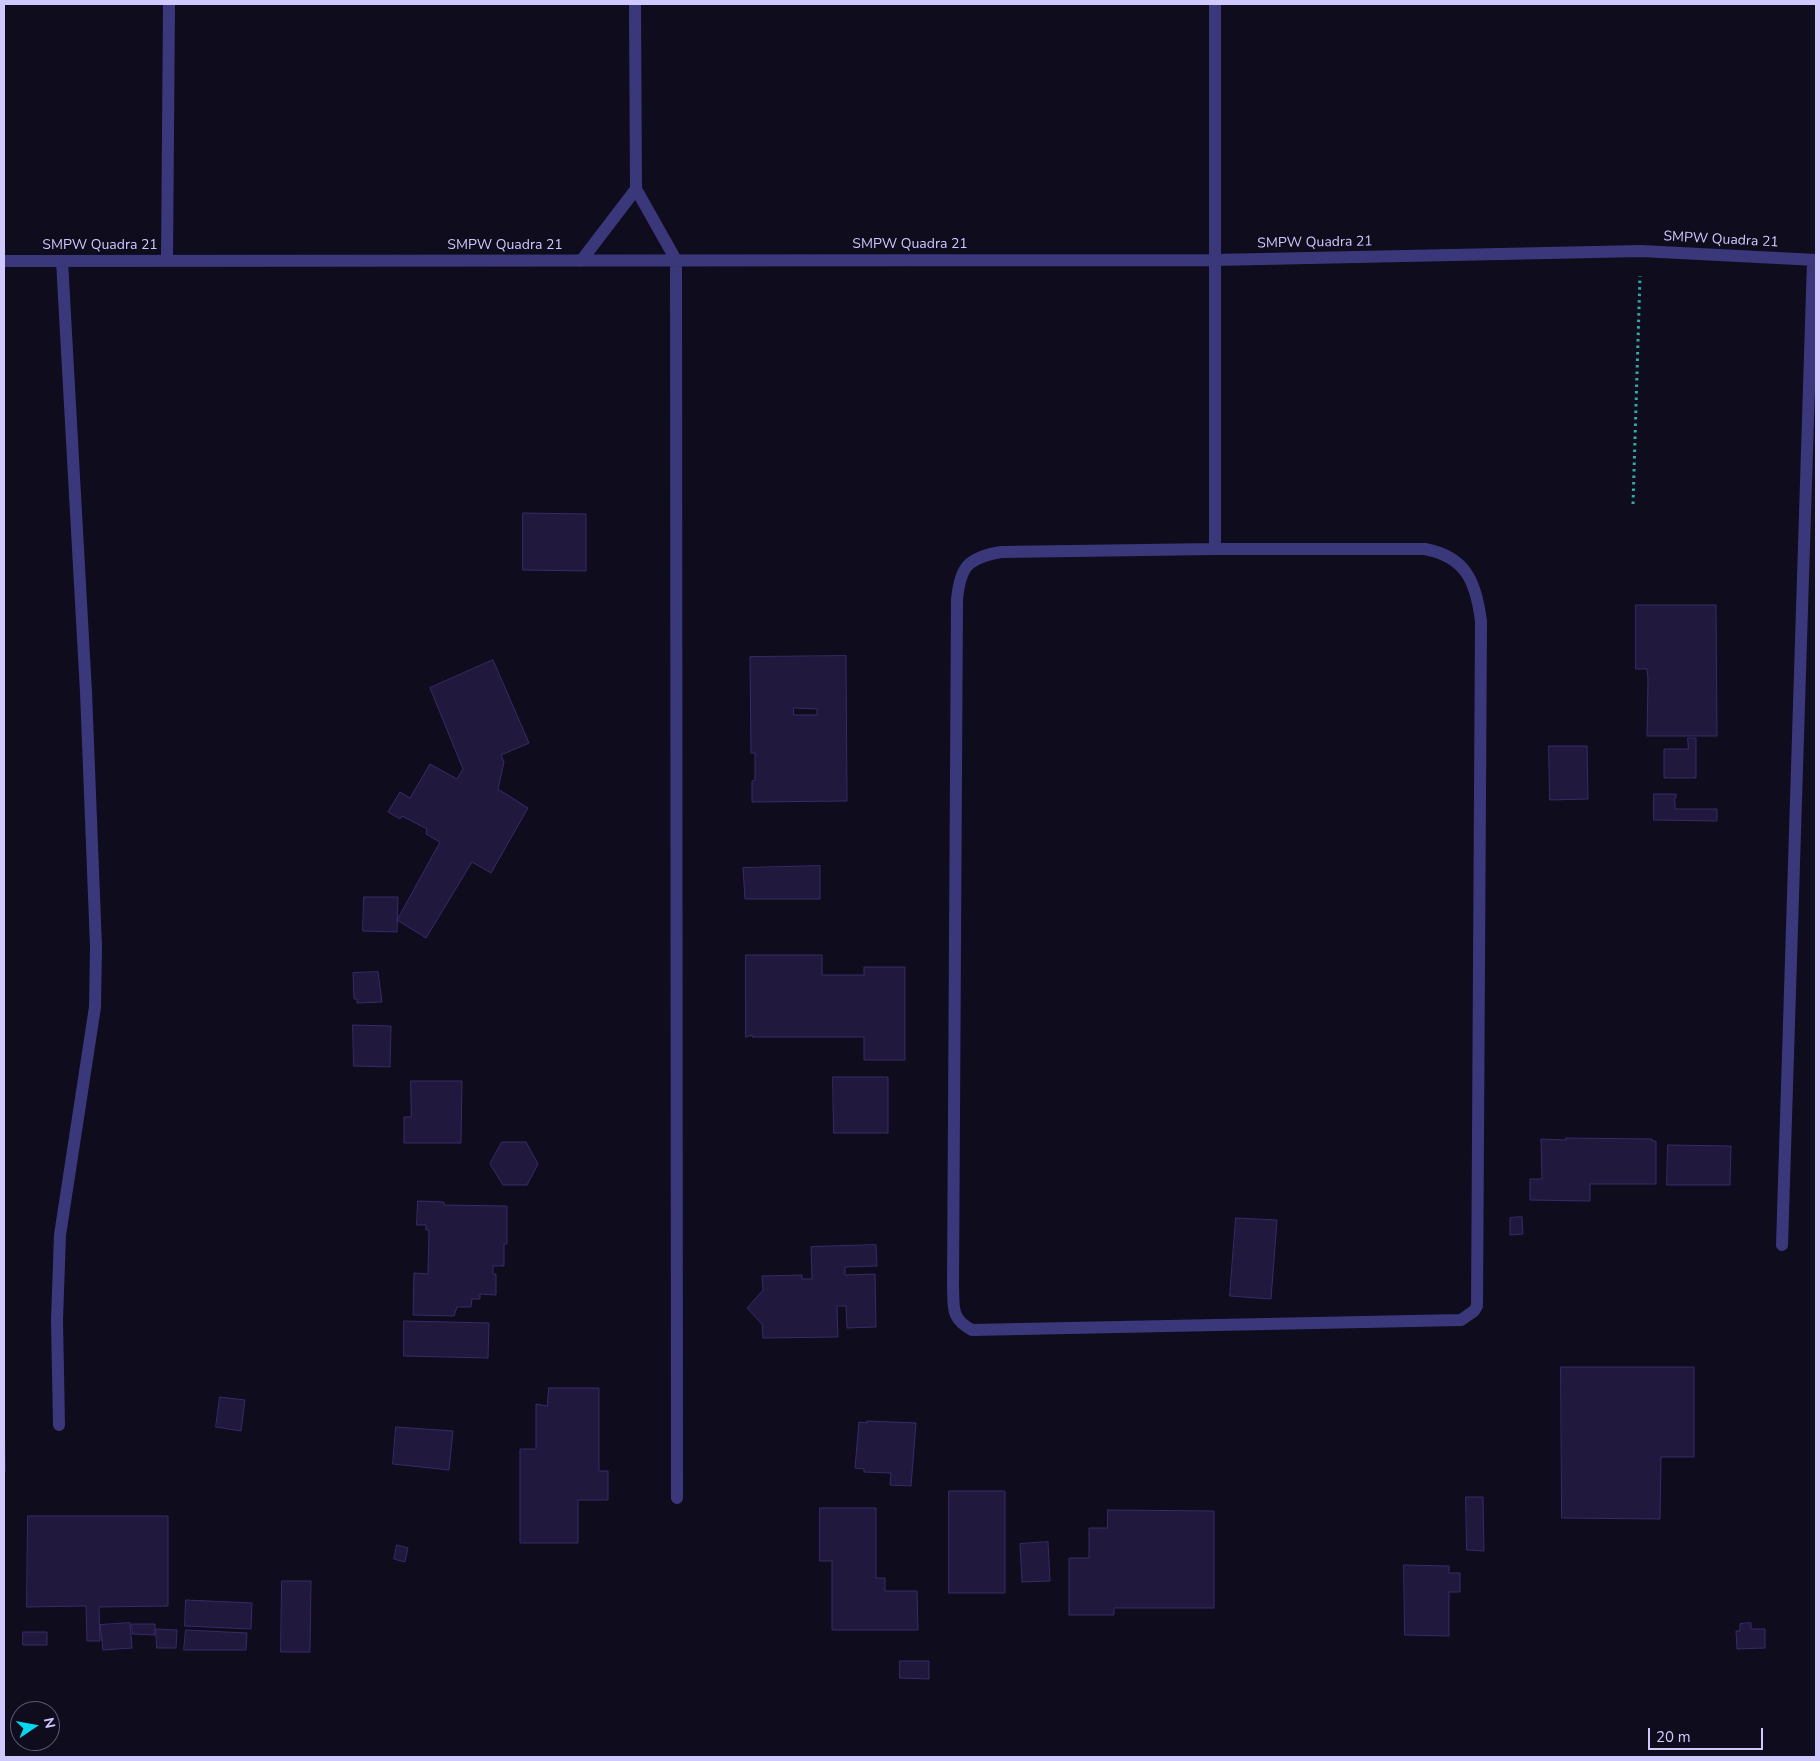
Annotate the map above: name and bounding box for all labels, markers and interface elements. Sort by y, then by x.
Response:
street label: SMPW Quadra 21 [1663,229,1779,251]
street label: SMPW Quadra 21 [1257,234,1373,252]
street label: SMPW Quadra 21 [852,237,968,253]
street label: SMPW Quadra 21 [42,238,158,254]
street label: SMPW Quadra 21 [447,238,563,254]
north arrow [10,1701,60,1751]
text: N [39,1716,60,1730]
scale bar [1650,1718,1765,1750]
text: 20 m [1656,1727,1691,1747]

